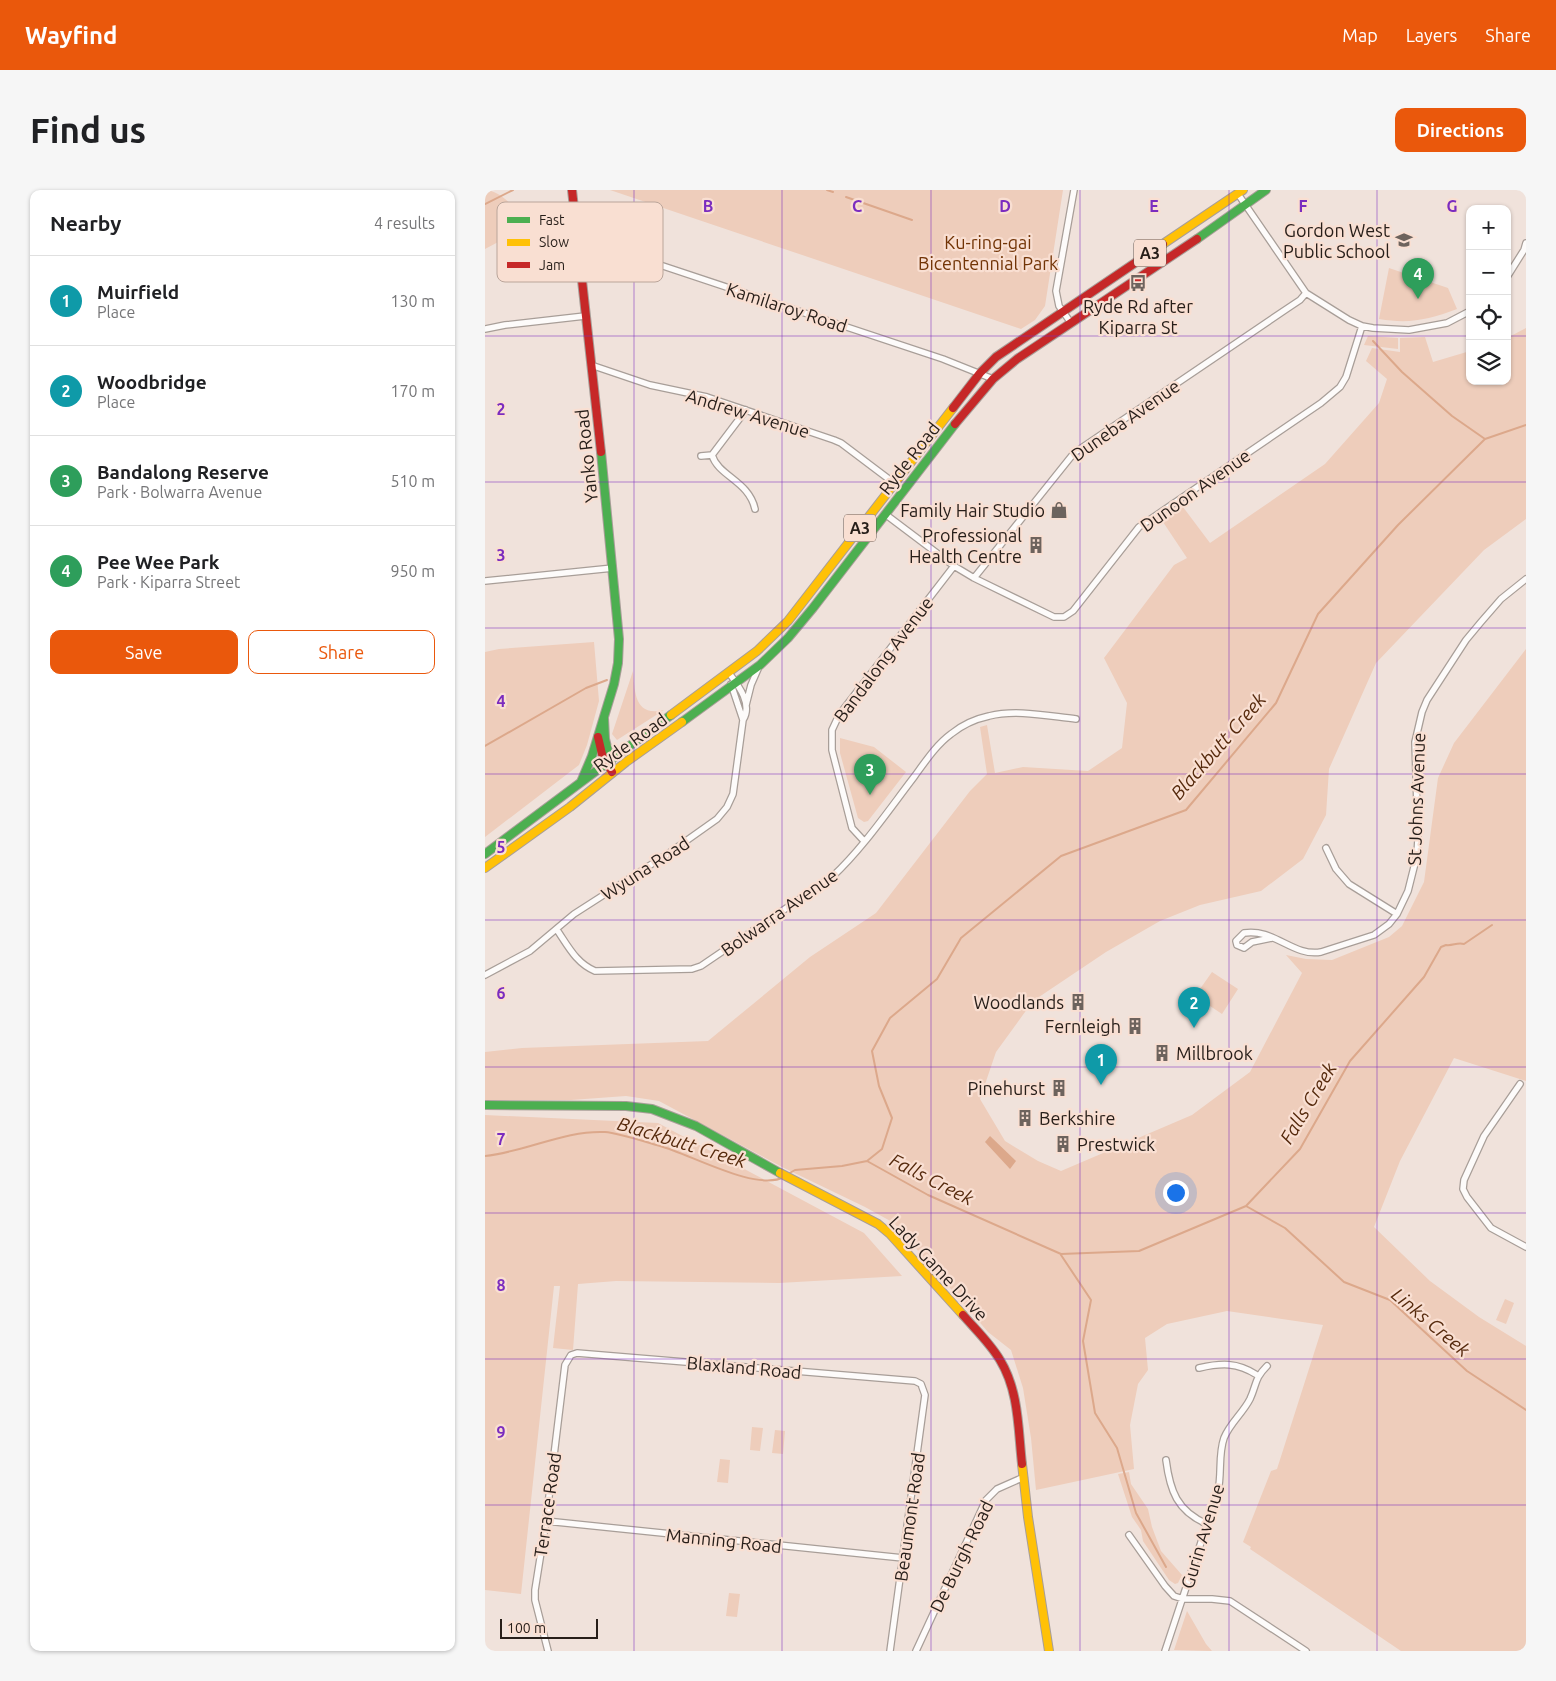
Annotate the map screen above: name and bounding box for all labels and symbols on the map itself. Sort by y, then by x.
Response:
text: B [703,197,713,215]
text: C [852,197,862,215]
text: D [999,197,1011,215]
text: E [1149,197,1159,215]
text: F [1299,197,1308,215]
text: G [1446,197,1458,215]
legend [497,202,663,282]
text: Fast [539,212,565,228]
place label: Gordon West Public School [1283,220,1390,261]
school or university icon: Gordon West Public School [1394,230,1414,250]
park label: Ku-ring-gai Bicentennial Park [918,232,1058,273]
text: Slow [539,234,569,250]
road number: A3 [1134,239,1166,266]
text: Jam [539,257,565,273]
pin: 4 [1402,258,1434,299]
bus stop icon: Ryde Rd after Kiparra St [1128,273,1148,293]
street label: Kamilaroy Road [724,278,850,336]
place label: Ryde Rd after Kiparra St [1083,296,1193,337]
street label: Duneba Avenue [1067,375,1183,465]
street label: Andrew Avenue [684,385,812,441]
text: 2 [496,400,506,418]
street label: Yanko Road [571,408,601,504]
street label: Ryde Road [875,418,943,498]
street label: Dunoon Avenue [1136,445,1254,535]
place label: Family Hair Studio [900,500,1045,520]
shop icon: Family Hair Studio [1049,500,1069,520]
road number: A3 [844,514,876,542]
place label: Professional Health Centre [909,525,1022,566]
building icon: Professional Health Centre [1026,535,1046,555]
text: 3 [496,546,506,564]
street label: Bandalong Avenue [829,593,937,725]
water label: Blackbutt Creek [1166,688,1270,804]
text: 4 [496,692,506,710]
street label: Ryde Road [589,709,671,775]
street label: St Johns Avenue [1404,732,1428,866]
pin: 3 [854,754,886,795]
street label: Wyuna Road [597,832,693,904]
text: 5 [496,838,506,856]
street label: Bolwarra Avenue [717,864,841,960]
text: 6 [496,984,506,1002]
pin: 2 [1178,987,1210,1028]
place label: Woodlands [973,992,1064,1012]
building icon: Woodlands [1068,992,1088,1012]
place label: Fernleigh [1045,1016,1121,1036]
building icon: Fernleigh [1125,1016,1145,1036]
building icon: Millbrook [1152,1043,1172,1063]
place label: Millbrook [1176,1043,1253,1063]
pin: 1 [1085,1044,1117,1085]
water label: Falls Creek [1275,1058,1341,1148]
place label: Pinehurst [967,1078,1045,1098]
building icon: Pinehurst [1049,1078,1069,1098]
building icon: Berkshire [1015,1108,1035,1128]
place label: Berkshire [1039,1108,1115,1128]
water label: Blackbutt Creek [615,1112,749,1172]
text: 7 [496,1130,506,1148]
building icon: Prestwick [1053,1134,1073,1154]
place label: Prestwick [1077,1134,1155,1154]
water label: Falls Creek [886,1149,978,1210]
your location [1163,1180,1189,1206]
street label: Lady Game Drive [886,1212,992,1324]
text: 8 [496,1276,506,1294]
water label: Links Creek [1387,1283,1475,1361]
street label: Blaxland Road [686,1352,802,1382]
text: 9 [496,1423,506,1441]
street label: Terrace Road [530,1451,564,1559]
street label: Beaumont Road [890,1451,928,1583]
street label: Gurin Avenue [1177,1481,1227,1591]
street label: De Burgh Road [925,1497,997,1615]
street label: Manning Road [665,1524,783,1556]
scale bar [500,1616,597,1639]

